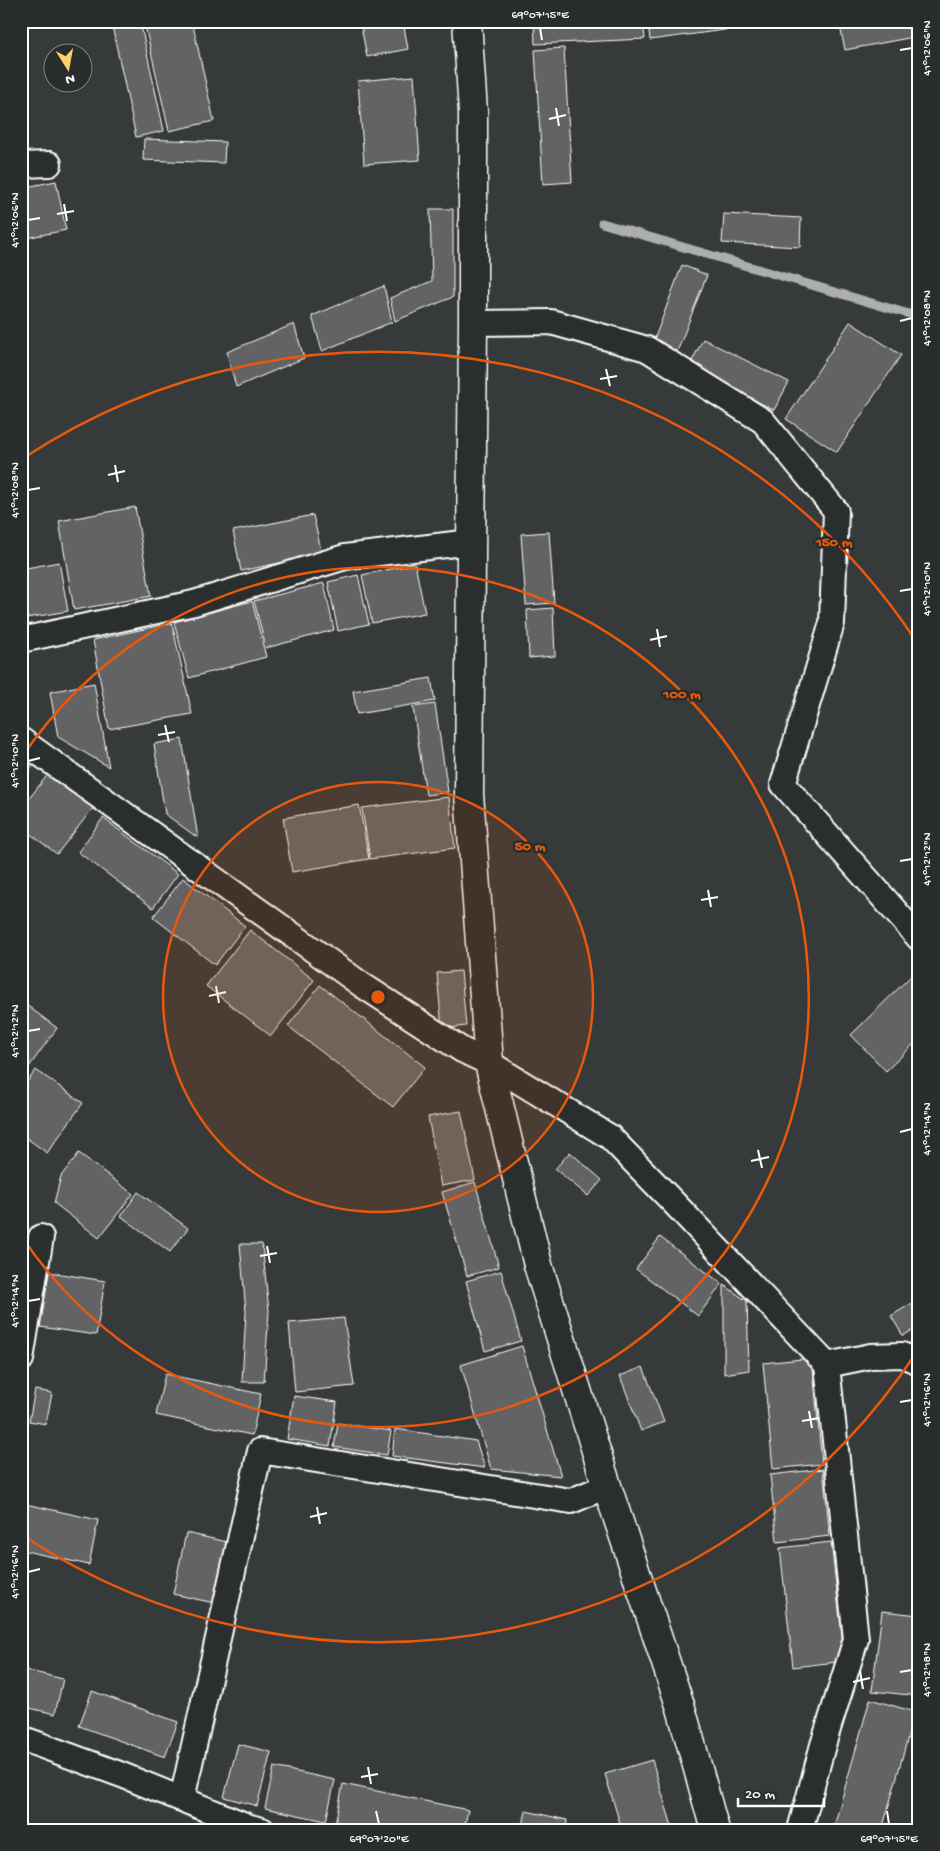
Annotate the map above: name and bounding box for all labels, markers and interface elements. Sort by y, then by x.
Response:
text: 69°07'15"E [511,9,569,23]
text: 41°12'06"N [921,20,935,76]
north arrow [42,42,92,92]
text: N [64,69,76,88]
text: 41°12'06"N [9,192,23,248]
text: 41°12'08"N [921,290,935,346]
text: 41°12'08"N [9,462,23,518]
text: 150 m [815,534,853,552]
text: 41°12'10"N [921,562,935,616]
text: 100 m [662,686,701,704]
text: 41°12'10"N [9,734,23,788]
text: 41°12'12"N [921,832,935,886]
text: 50 m [515,838,546,856]
centre of rings [369,988,387,1006]
text: 41°12'12"N [9,1004,23,1058]
text: 41°12'14"N [921,1102,935,1156]
text: 41°12'14"N [9,1274,23,1328]
text: 41°12'16"N [921,1373,935,1427]
text: 41°12'16"N [9,1545,23,1599]
text: 41°12'18"N [921,1643,935,1697]
scale bar [738,1776,824,1808]
text: 20 m [745,1786,775,1804]
text: 69°07'20"E [350,1833,409,1847]
text: 69°07'15"E [860,1833,918,1847]

